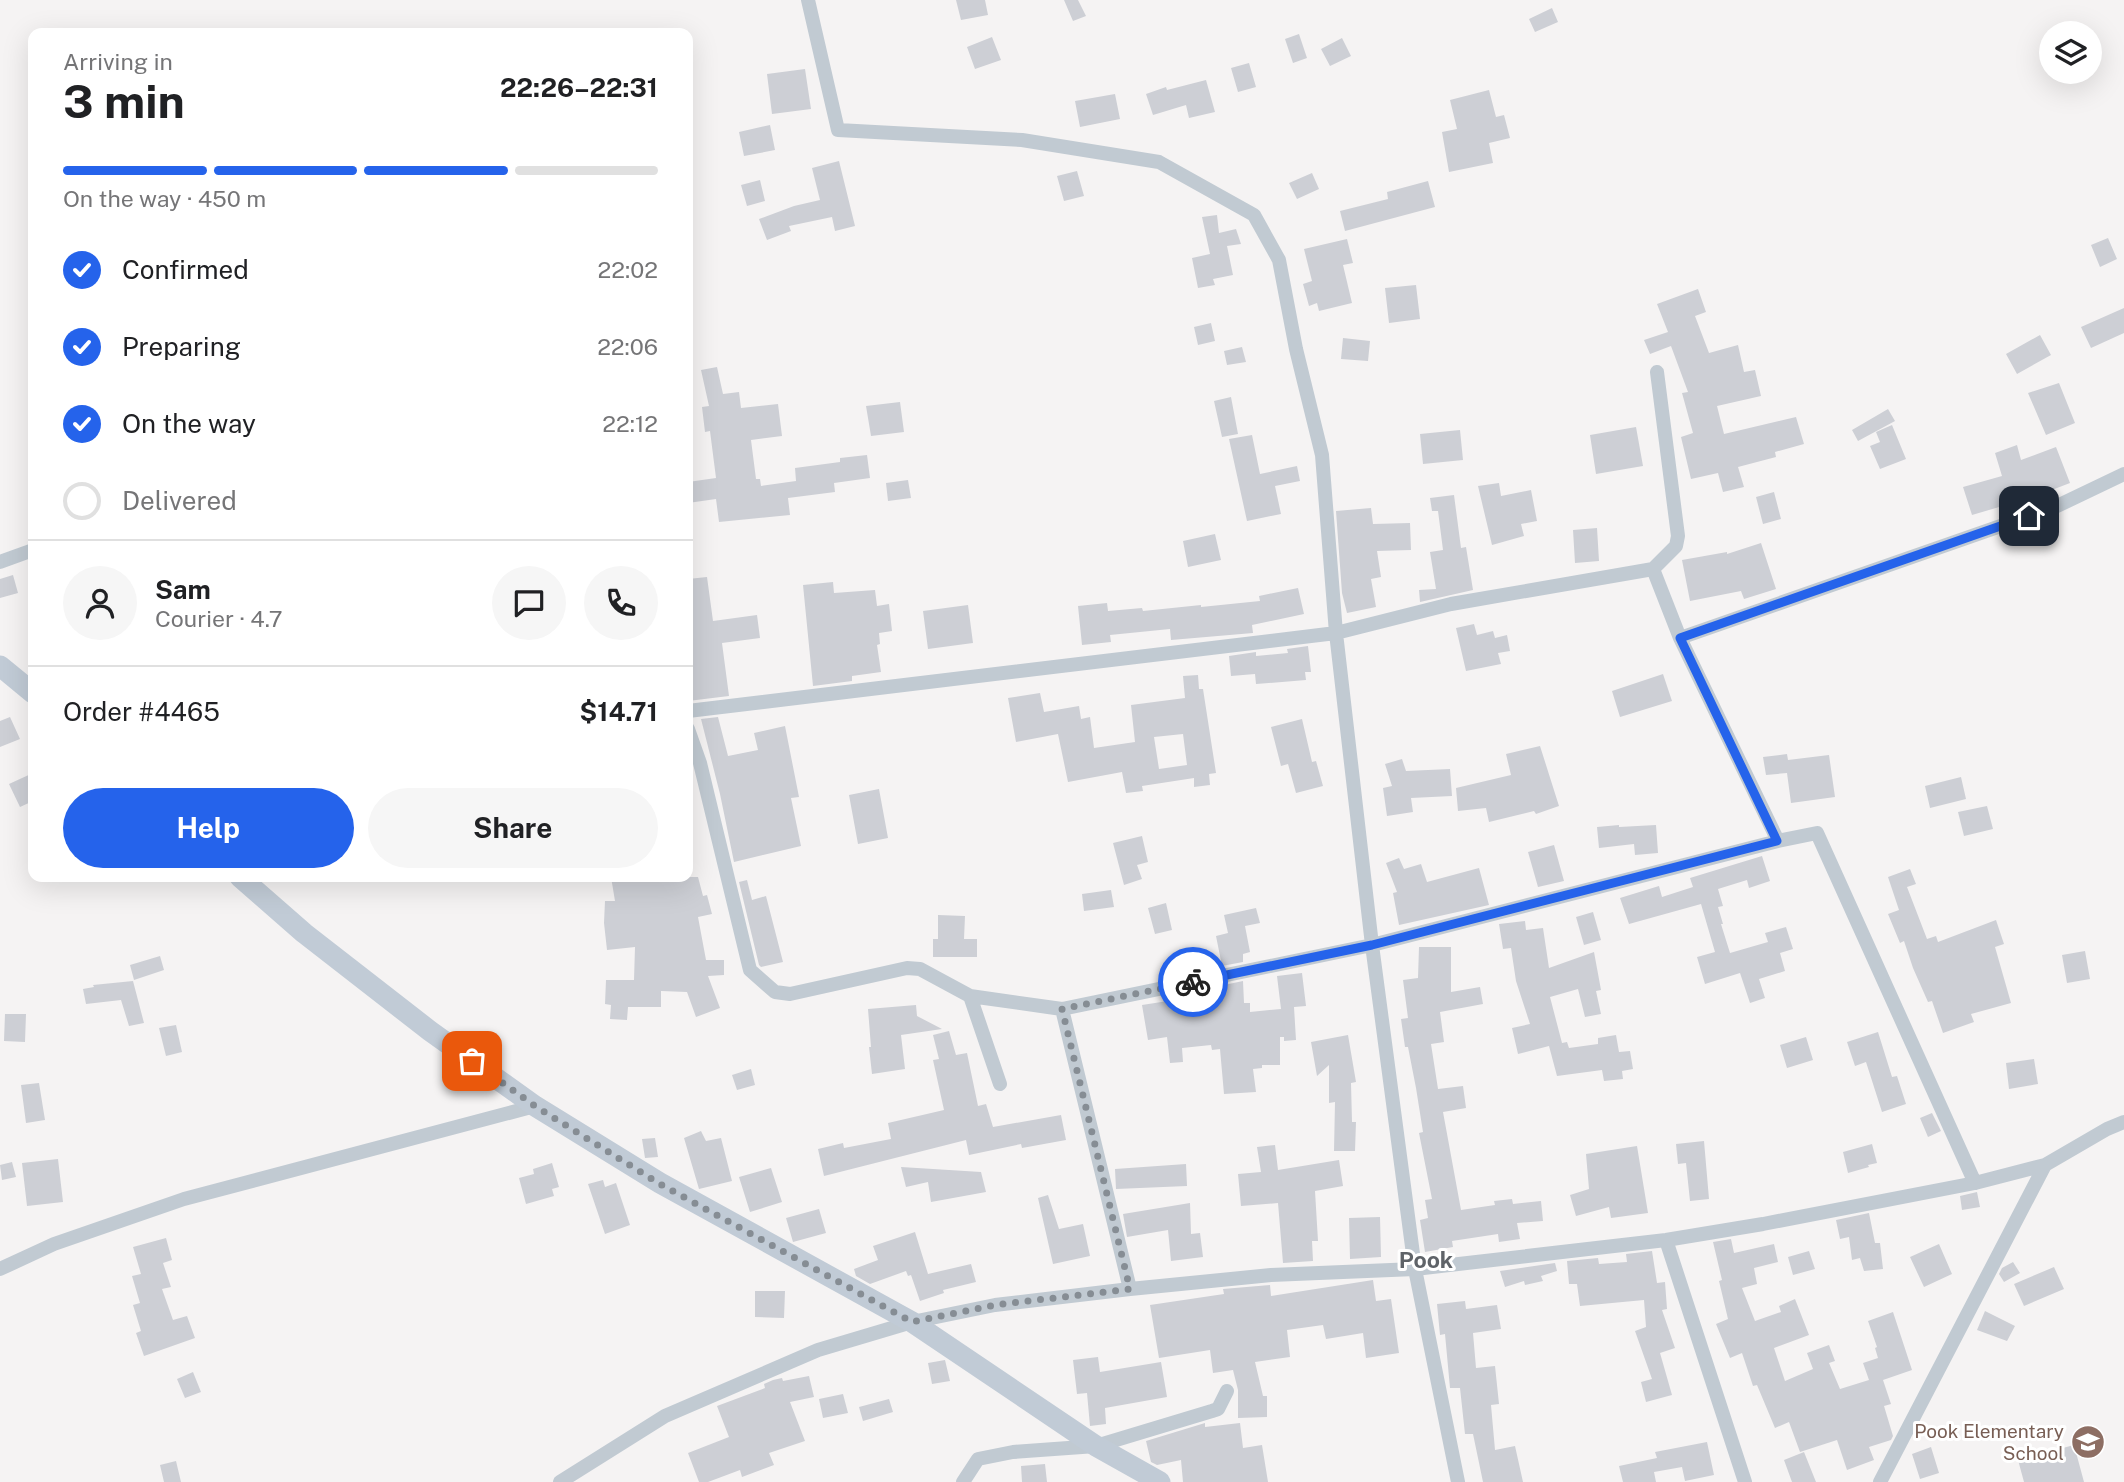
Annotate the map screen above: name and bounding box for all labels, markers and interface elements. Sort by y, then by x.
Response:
map controls [2039,21,2102,84]
button: layers [2039,21,2102,84]
text: Arriving in [63,48,173,75]
text: 22:26–22:31 [500,72,658,103]
text: 3 min [63,74,185,128]
text: On the way · 450 m [63,185,266,212]
icon: check [63,251,101,289]
text: Confirmed [122,254,249,285]
text: 22:02 [598,256,658,283]
icon: check [63,328,101,366]
text: Preparing [122,331,241,362]
text: 22:06 [597,333,658,360]
icon: check [63,405,101,443]
text: On the way [122,408,256,439]
text: 22:12 [602,410,658,437]
text: Delivered [122,485,237,516]
pin [1999,486,2059,546]
icon: home [2010,497,2048,535]
button: person [63,566,137,640]
button: chat [492,566,566,640]
button: phone [584,566,658,640]
text: Sam [155,574,211,605]
text: Courier · 4.7 [155,605,283,632]
text: Order #4465 [63,696,220,727]
text: $14.71 [580,696,658,727]
button: Help [63,788,354,868]
button: Share [368,788,658,868]
courier [1158,947,1228,1017]
icon: bike [1174,963,1212,1001]
pin [442,1031,502,1091]
icon: bag [453,1042,491,1080]
district label: Pook [1399,1246,1453,1273]
place label: Pook Elementary School [1914,1420,2064,1464]
school or university icon: Pook Elementary School [2069,1423,2107,1461]

